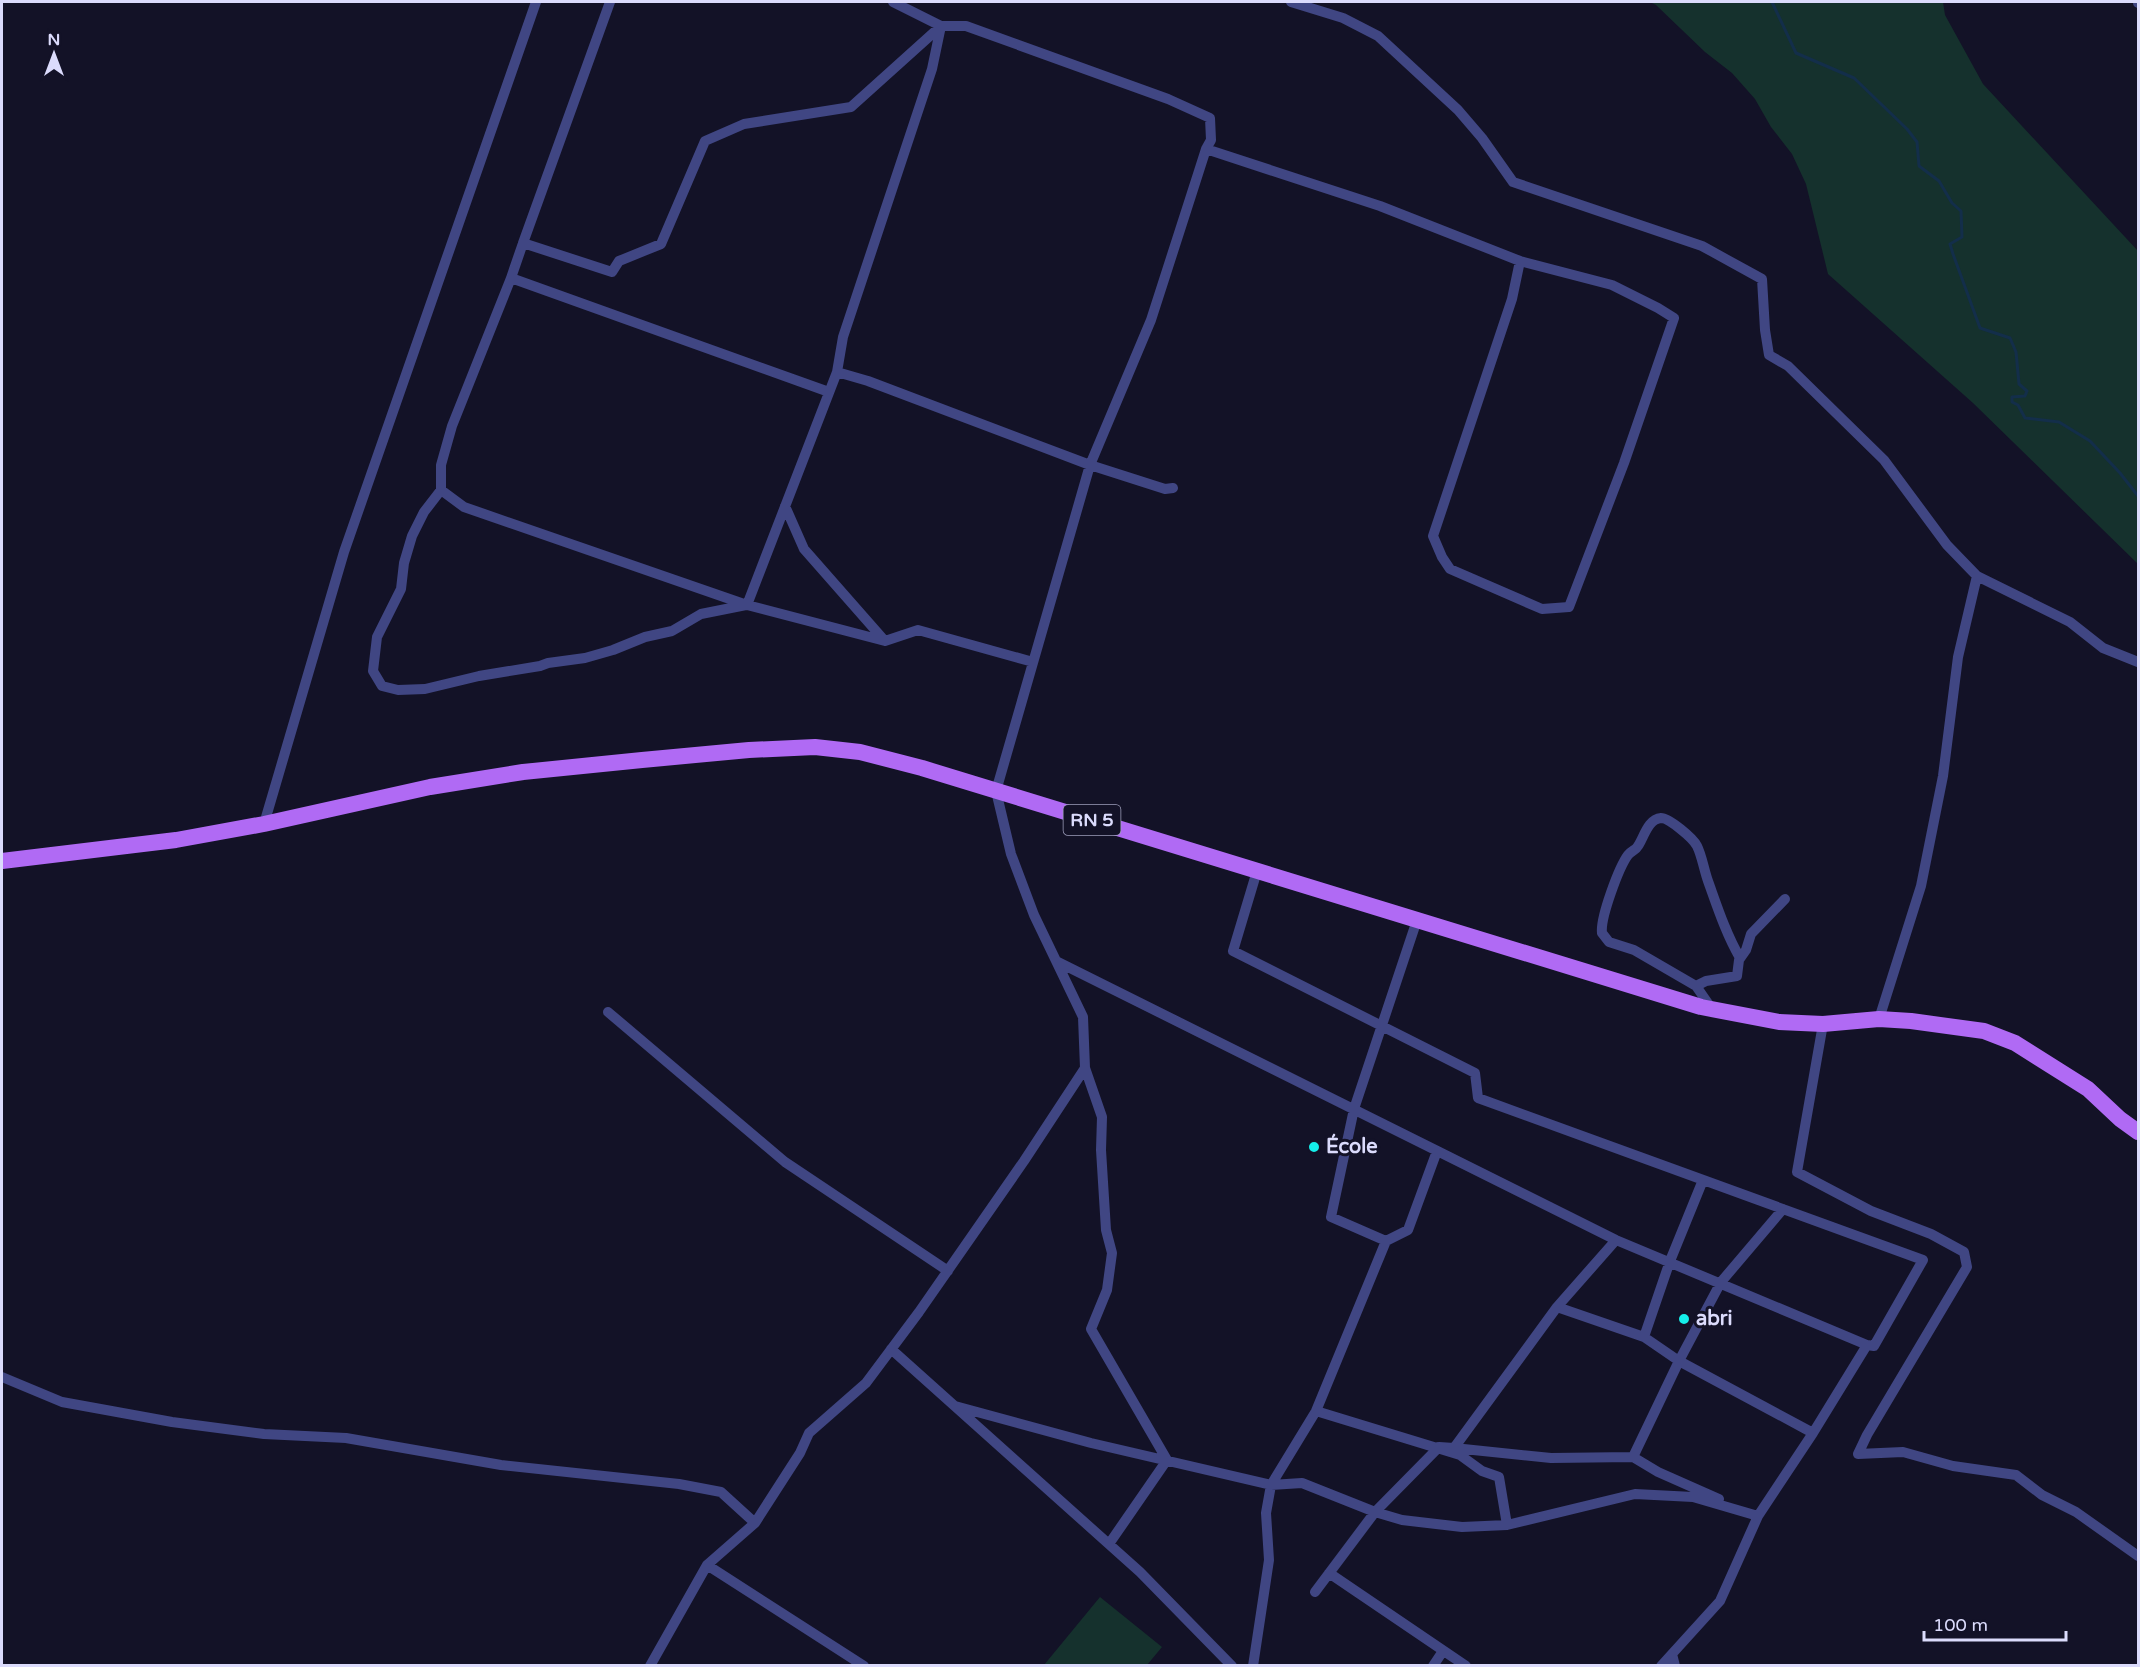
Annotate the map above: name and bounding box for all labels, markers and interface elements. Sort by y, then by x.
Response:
north arrow [24,24,84,84]
text: N [48,30,60,50]
road number: RN 5 [1064,805,1120,835]
place label: École [1326,1133,1378,1159]
marker: École [1307,1140,1321,1154]
place label: abri [1696,1307,1733,1331]
marker: abri [1677,1312,1691,1326]
scale bar [1924,1604,2066,1642]
text: 100 m [1933,1614,1988,1636]

